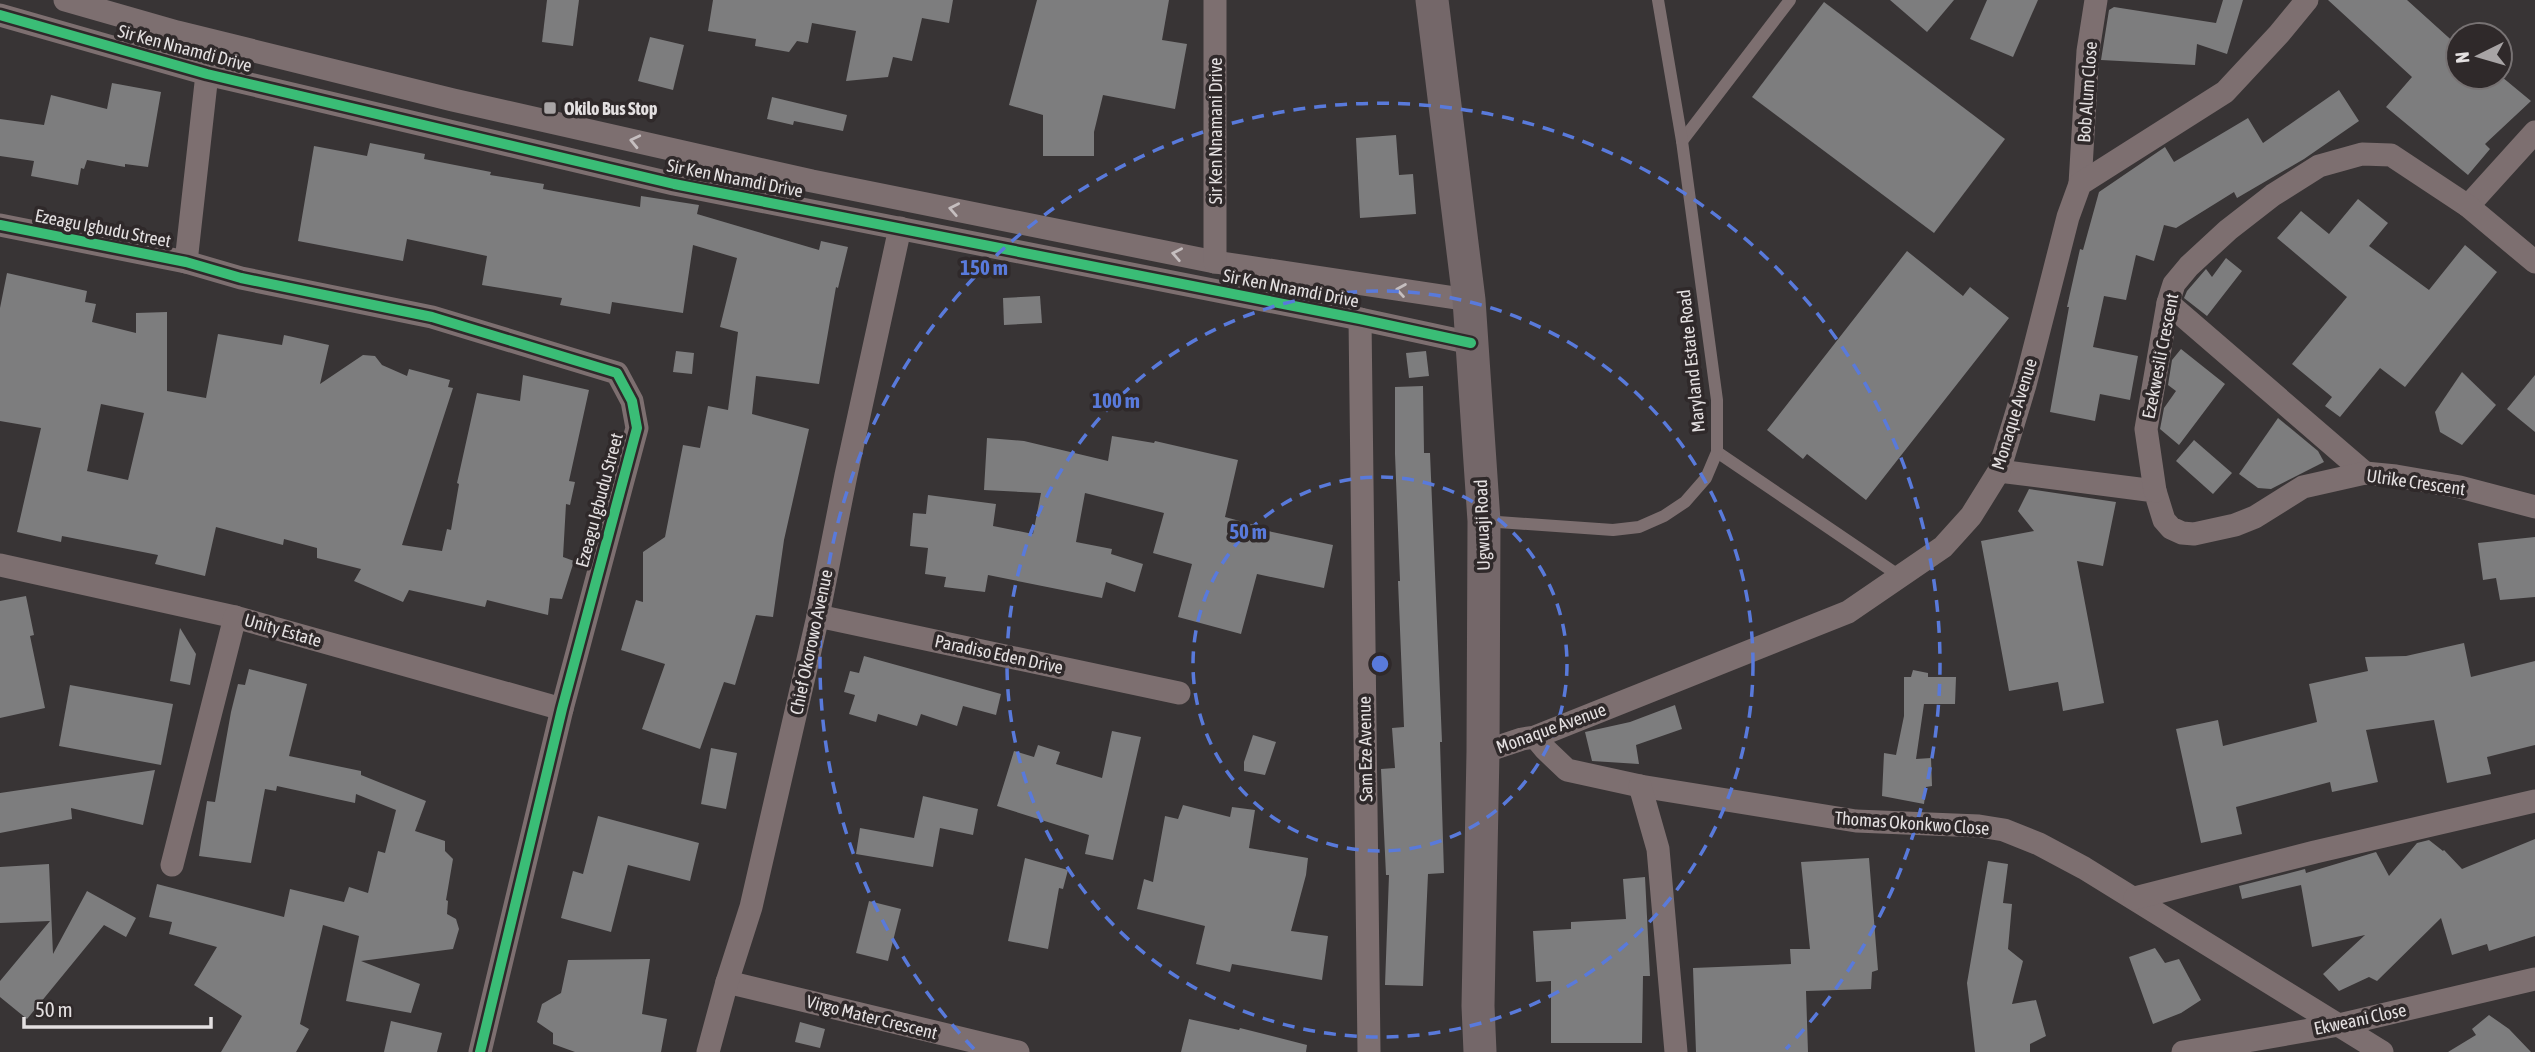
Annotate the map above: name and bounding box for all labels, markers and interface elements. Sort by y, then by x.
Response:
street label: Sir Ken Nnamdi Drive [116,20,254,76]
north arrow [2444,21,2514,91]
street label: Bob Alum Close [2073,41,2101,143]
text: N [2451,51,2474,64]
street label: Sir Ken Nnamani Drive [1205,58,1226,204]
place label: Okilo Bus Stop [564,98,658,119]
marker: Okilo Bus Stop [542,100,558,116]
one-way arrow [629,135,641,149]
street label: Sir Ken Nnamdi Drive [665,155,805,201]
one-way arrow [948,203,960,218]
street label: Ezeagu Igbudu Street [33,205,173,251]
one-way arrow [1171,247,1183,262]
text: 150 m [960,255,1008,279]
street label: Sir Ken Nnamdi Drive [1221,265,1361,311]
one-way arrow [1395,283,1407,298]
street label: Maryland Estate Road [1673,288,1709,434]
street label: Ezekwesili Crescent [2138,291,2182,421]
street label: Monaque Avenue [1987,356,2041,472]
text: 100 m [1092,388,1140,412]
street label: Ezeagu Igbudu Street [571,431,627,569]
street label: Ulrike Crescent [2365,465,2467,499]
street label: Ugwuaji Road [1470,479,1494,571]
text: 50 m [1229,519,1267,543]
street label: Chief Okorowo Avenue [785,567,837,717]
street label: Unity Estate [242,609,324,651]
street label: Paradiso Eden Drive [933,630,1065,678]
centre of rings [1368,652,1392,676]
street label: Sam Eze Avenue [1354,696,1376,802]
street label: Monaque Avenue [1493,698,1609,758]
street label: Thomas Okonkwo Close [1834,807,1990,839]
scale bar [24,986,212,1030]
street label: Virgo Mater Crescent [804,991,940,1043]
text: 50 m [35,997,73,1021]
street label: Ekweani Close [2312,999,2408,1039]

